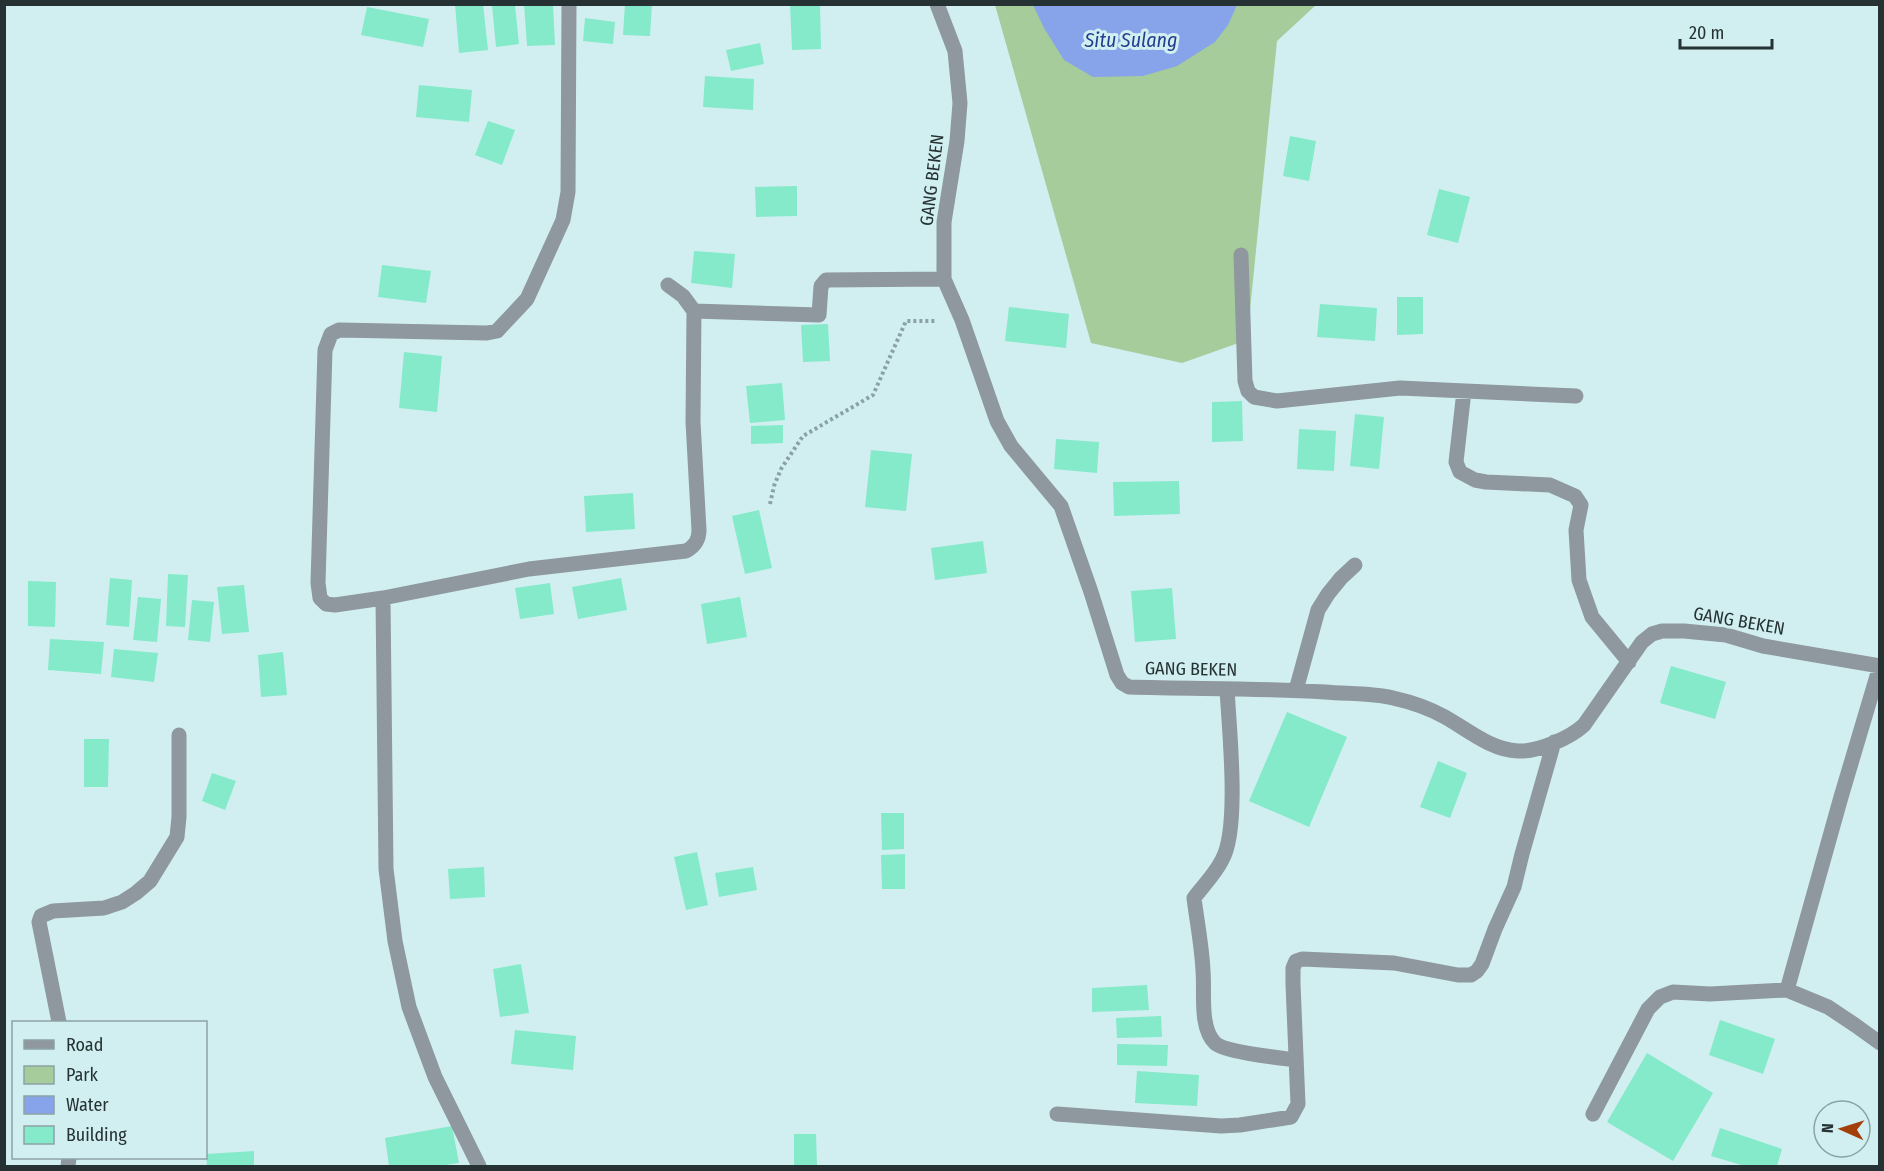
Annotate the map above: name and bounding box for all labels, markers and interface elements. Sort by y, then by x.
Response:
scale bar [1680,12,1772,50]
text: 20 m [1689,22,1724,44]
water label: Situ Sulang [1084,28,1177,52]
street label: GANG BEKEN [915,133,949,227]
street label: GANG BEKEN [1692,602,1786,640]
street label: GANG BEKEN [1145,657,1237,681]
legend [12,1021,207,1159]
text: Road [66,1034,103,1056]
text: Park [66,1064,99,1086]
text: Water [66,1094,109,1116]
north arrow [1812,1099,1872,1159]
text: N [1818,1123,1837,1134]
text: Building [66,1124,127,1146]

